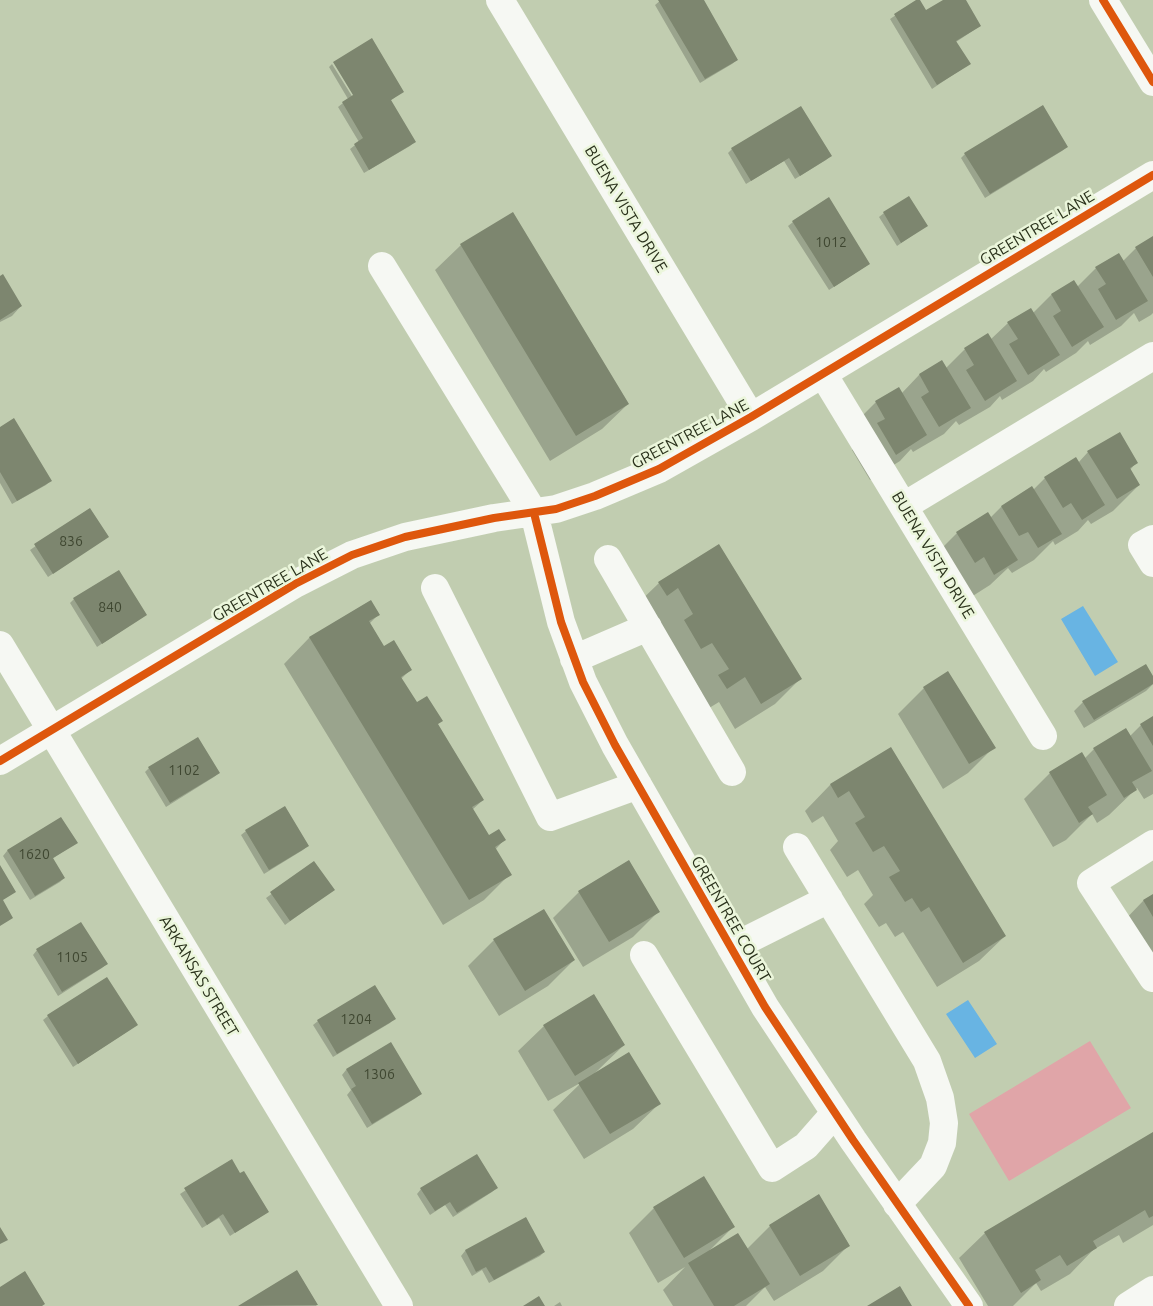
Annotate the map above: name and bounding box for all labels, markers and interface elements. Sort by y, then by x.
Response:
street label: BUENA VISTA DRIVE [580,142,672,276]
street label: GREENTREE LANE [976,186,1098,270]
house number: 1012 [815,234,847,250]
street label: GREENTREE LANE [628,395,752,473]
street label: BUENA VISTA DRIVE [887,488,979,622]
house number: 836 [59,533,83,549]
street label: GREENTREE LANE [209,544,331,626]
house number: 840 [98,599,122,615]
house number: 1102 [168,762,200,778]
house number: 1620 [18,846,50,862]
street label: GREENTREE COURT [687,853,775,985]
street label: ARKANSAS STREET [155,912,243,1040]
house number: 1105 [56,949,88,965]
house number: 1204 [340,1011,372,1027]
house number: 1306 [363,1066,395,1082]

